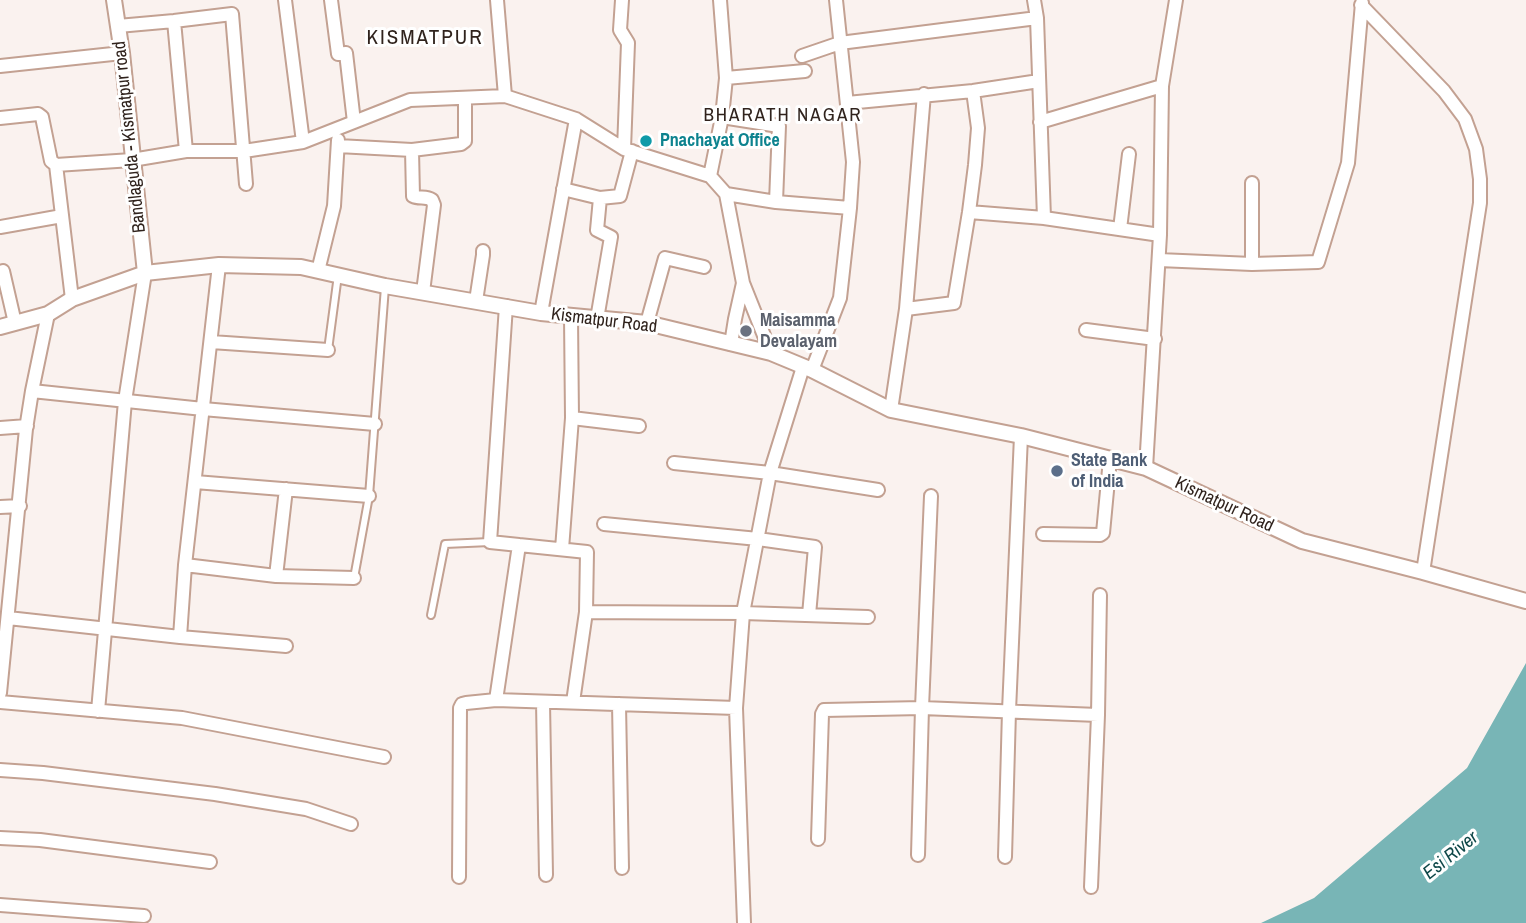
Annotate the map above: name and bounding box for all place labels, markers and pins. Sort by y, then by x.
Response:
place label: Pnachayat Office [660,130,780,152]
marker: Pnachayat Office [638,133,654,149]
place label: Maisamma Devalayam [760,310,837,352]
marker: Maisamma Devalayam [738,323,754,339]
place label: State Bank of India [1071,450,1147,492]
marker: State Bank of India [1049,463,1065,479]

